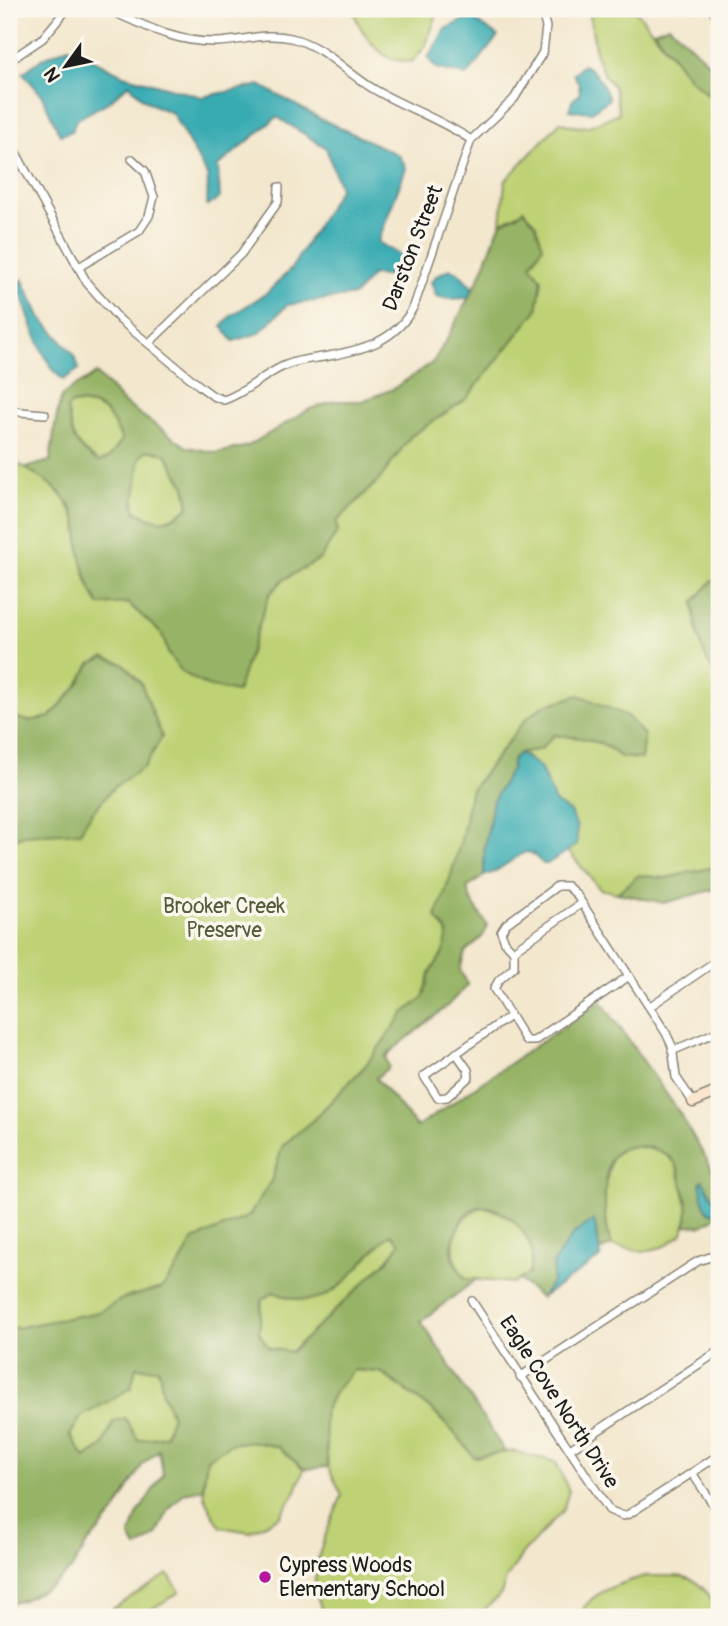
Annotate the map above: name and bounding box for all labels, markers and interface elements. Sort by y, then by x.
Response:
north arrow [32,32,102,102]
text: N [39,63,66,87]
street label: Darston Street [377,181,450,315]
park label: Brooker Creek Preserve [163,893,285,944]
street label: Eagle Cove North Drive [493,1311,625,1494]
place label: Cypress Woods Elementary School [279,1552,445,1603]
marker: Cypress Woods Elementary School [257,1569,273,1585]

